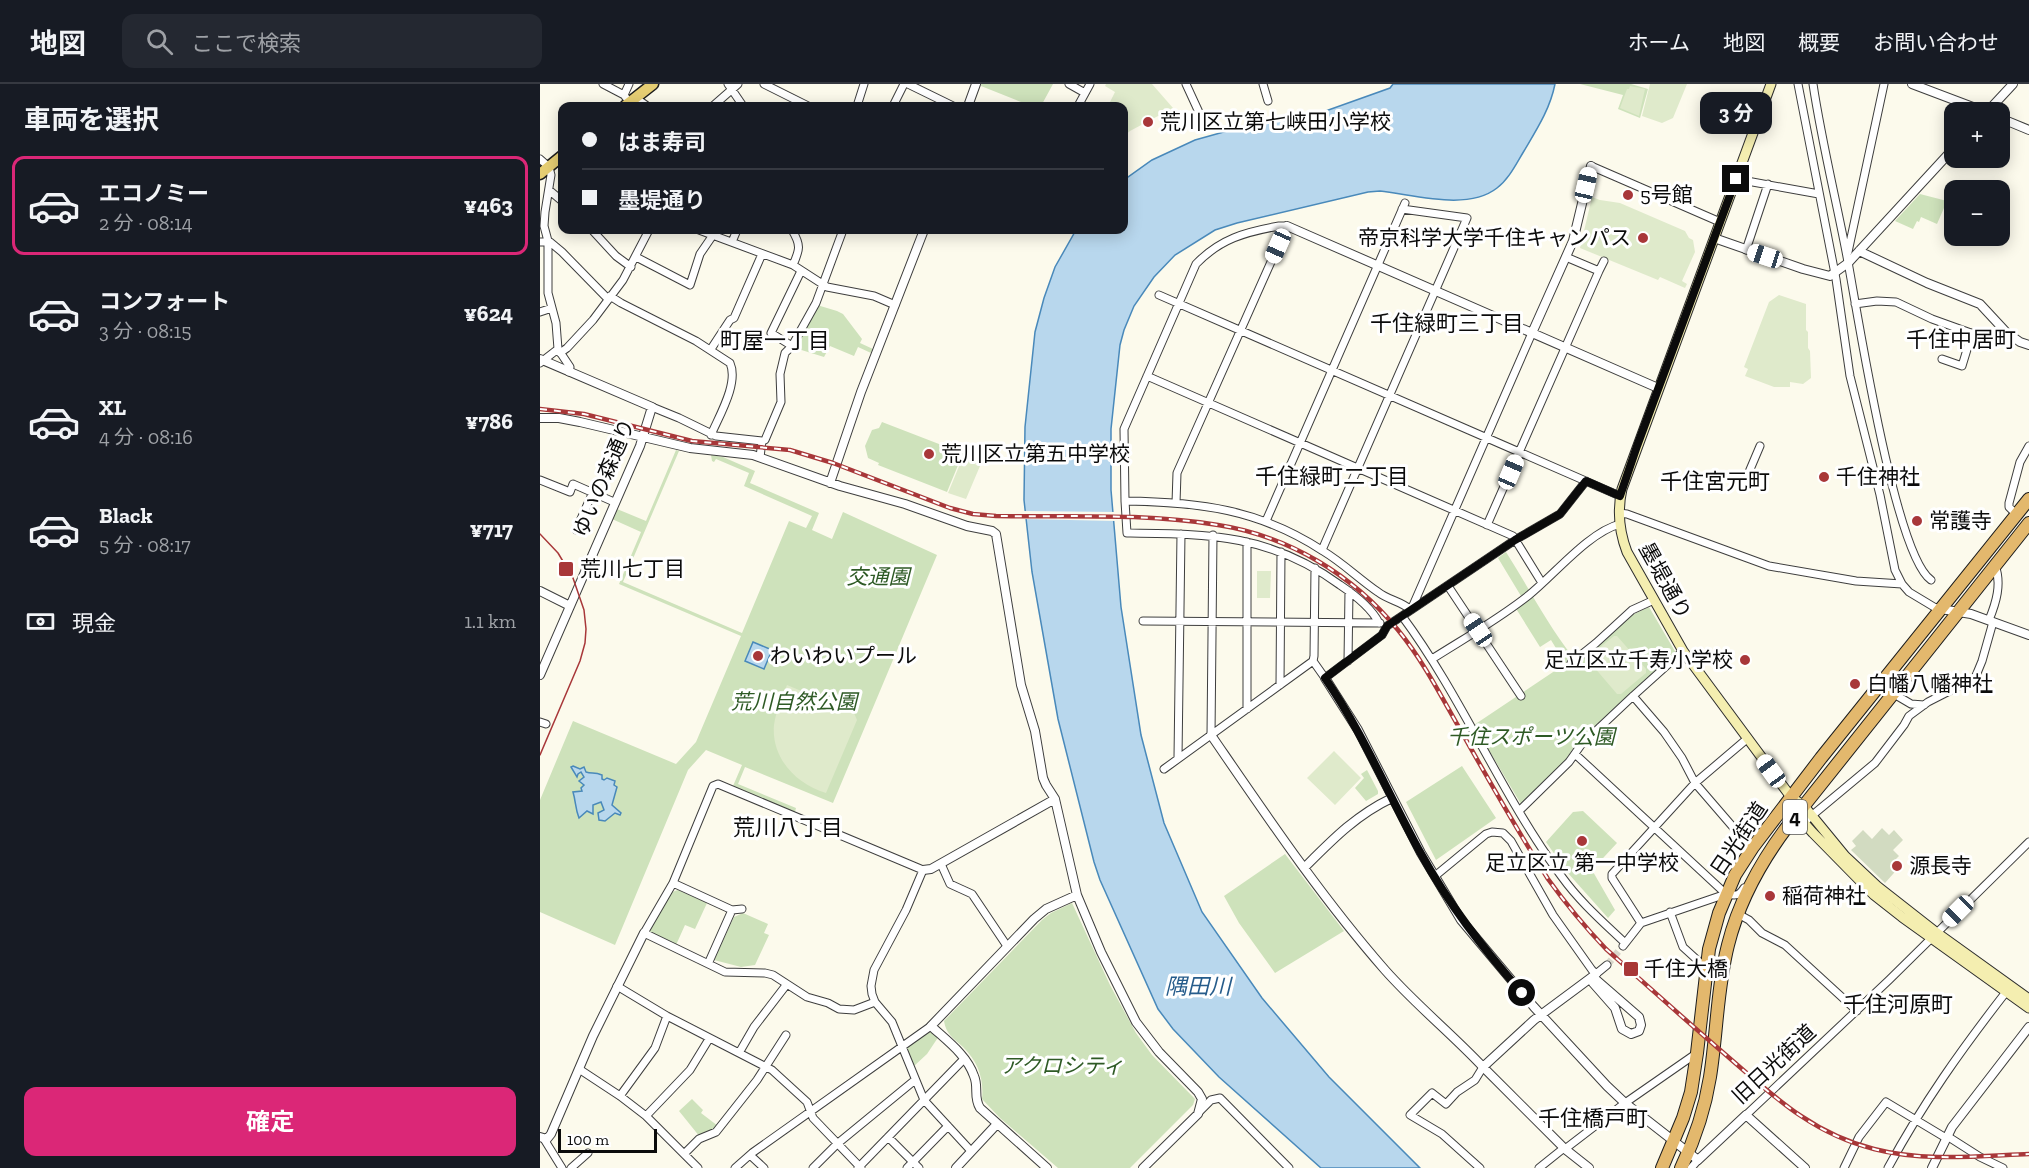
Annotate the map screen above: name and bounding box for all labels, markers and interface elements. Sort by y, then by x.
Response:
search box [122,14,542,68]
icon: search [143,25,176,58]
text: 地図 [30,27,86,60]
text: ここで検索 [191,30,301,57]
text: ホーム [1628,30,1690,55]
text: 地図 [1723,30,1765,55]
text: 概要 [1798,30,1840,55]
text: お問い合わせ [1873,30,1999,55]
callout: 3 分 [1700,92,1772,134]
text: 3 分 [1719,101,1753,125]
map controls [1944,102,2010,246]
button: + [1944,102,2010,168]
text: 車両を選択 [24,104,159,136]
place label: 荒川区立第七峡田小学校 [1160,109,1391,134]
marker: 荒川区立第七峡田小学校 [1141,115,1155,129]
text: はま寿司 [618,129,706,156]
car [1573,165,1599,205]
route end [1722,165,1749,192]
icon: car [27,179,81,233]
text: エコノミー [99,180,209,207]
button: − [1944,180,2010,246]
place label: 5号館 [1640,182,1693,207]
text: 墨堤通り [618,187,706,214]
marker: 5号館 [1621,188,1635,202]
text: ¥463 [464,192,513,219]
text: 2 分 · 08:14 [99,211,193,235]
place label: 帝京科学大学千住キャンパス [1358,225,1631,250]
car [1262,226,1294,266]
marker: 帝京科学大学千住キャンパス [1636,231,1650,245]
car [1745,242,1785,270]
icon: car [27,287,81,341]
text: コンフォート [99,288,230,315]
text: ¥624 [464,300,513,327]
district label: 千住緑町三丁目 [1370,310,1524,337]
text: 3 分 · 08:15 [99,319,191,343]
district label: 千住中居町 [1906,326,2016,353]
district label: 町屋一丁目 [720,327,830,354]
text: XL [99,394,126,421]
icon: car [27,395,81,449]
text: ¥786 [465,408,513,435]
street label: ゆいの森通り [567,415,640,541]
text: 4 分 · 08:16 [99,425,193,449]
place label: 荒川区立第五中学校 [941,441,1130,466]
marker: 荒川区立第五中学校 [922,447,936,461]
car [1496,452,1526,492]
district label: 千住緑町二丁目 [1255,463,1409,490]
place label: 千住神社 [1836,464,1920,489]
district label: 千住宮元町 [1660,468,1770,495]
marker: 千住神社 [1817,470,1831,484]
text: Black [99,502,153,529]
icon: car [27,503,81,557]
place label: 常護寺 [1929,508,1992,533]
marker: 常護寺 [1910,514,1924,528]
text: ¥717 [470,516,513,543]
text: 5 分 · 08:17 [99,533,191,557]
street label: 墨堤通り [1634,538,1697,624]
place label: 荒川七丁目 [580,556,685,581]
marker: 荒川七丁目 [557,560,575,578]
park label: 交通園 [847,564,912,589]
icon: cash [24,605,57,638]
text: 1.1 km [464,609,516,633]
text: 現金 [72,610,116,637]
car [1460,610,1496,650]
place label: わいわいプール [770,643,917,668]
place label: 足立区立千寿小学校 [1544,647,1733,672]
marker: わいわいプール [751,649,765,663]
marker: 足立区立千寿小学校 [1738,653,1752,667]
place label: 白幡八幡神社 [1867,671,1993,696]
marker: 白幡八幡神社 [1848,677,1862,691]
park label: 荒川自然公園 [731,689,860,714]
park label: 千住スポーツ公園 [1447,724,1618,749]
car [1753,751,1789,791]
street label: 日光街道 [1705,797,1772,881]
road number: 4 [1783,800,1807,834]
district label: 荒川八丁目 [733,814,843,841]
marker: 足立区立 第一中学校 [1575,834,1589,848]
place label: 足立区立 第一中学校 [1485,850,1679,875]
place label: 源長寺 [1909,853,1972,878]
marker: 源長寺 [1890,859,1904,873]
place label: 稲荷神社 [1782,883,1866,908]
marker: 稲荷神社 [1763,889,1777,903]
car [1939,892,1977,930]
place label: 千住大橋 [1644,956,1728,981]
marker: 千住大橋 [1622,960,1640,978]
water label: 隅田川 [1165,973,1233,1000]
route start [1508,979,1535,1006]
district label: 千住河原町 [1843,991,1953,1018]
street label: 旧日光街道 [1727,1019,1821,1109]
park label: アクロシティ [1000,1053,1124,1078]
button: 確定 [24,1087,516,1156]
district label: 千住橋戸町 [1538,1105,1648,1132]
scale bar [558,1126,657,1154]
text: 100 m [567,1130,609,1149]

